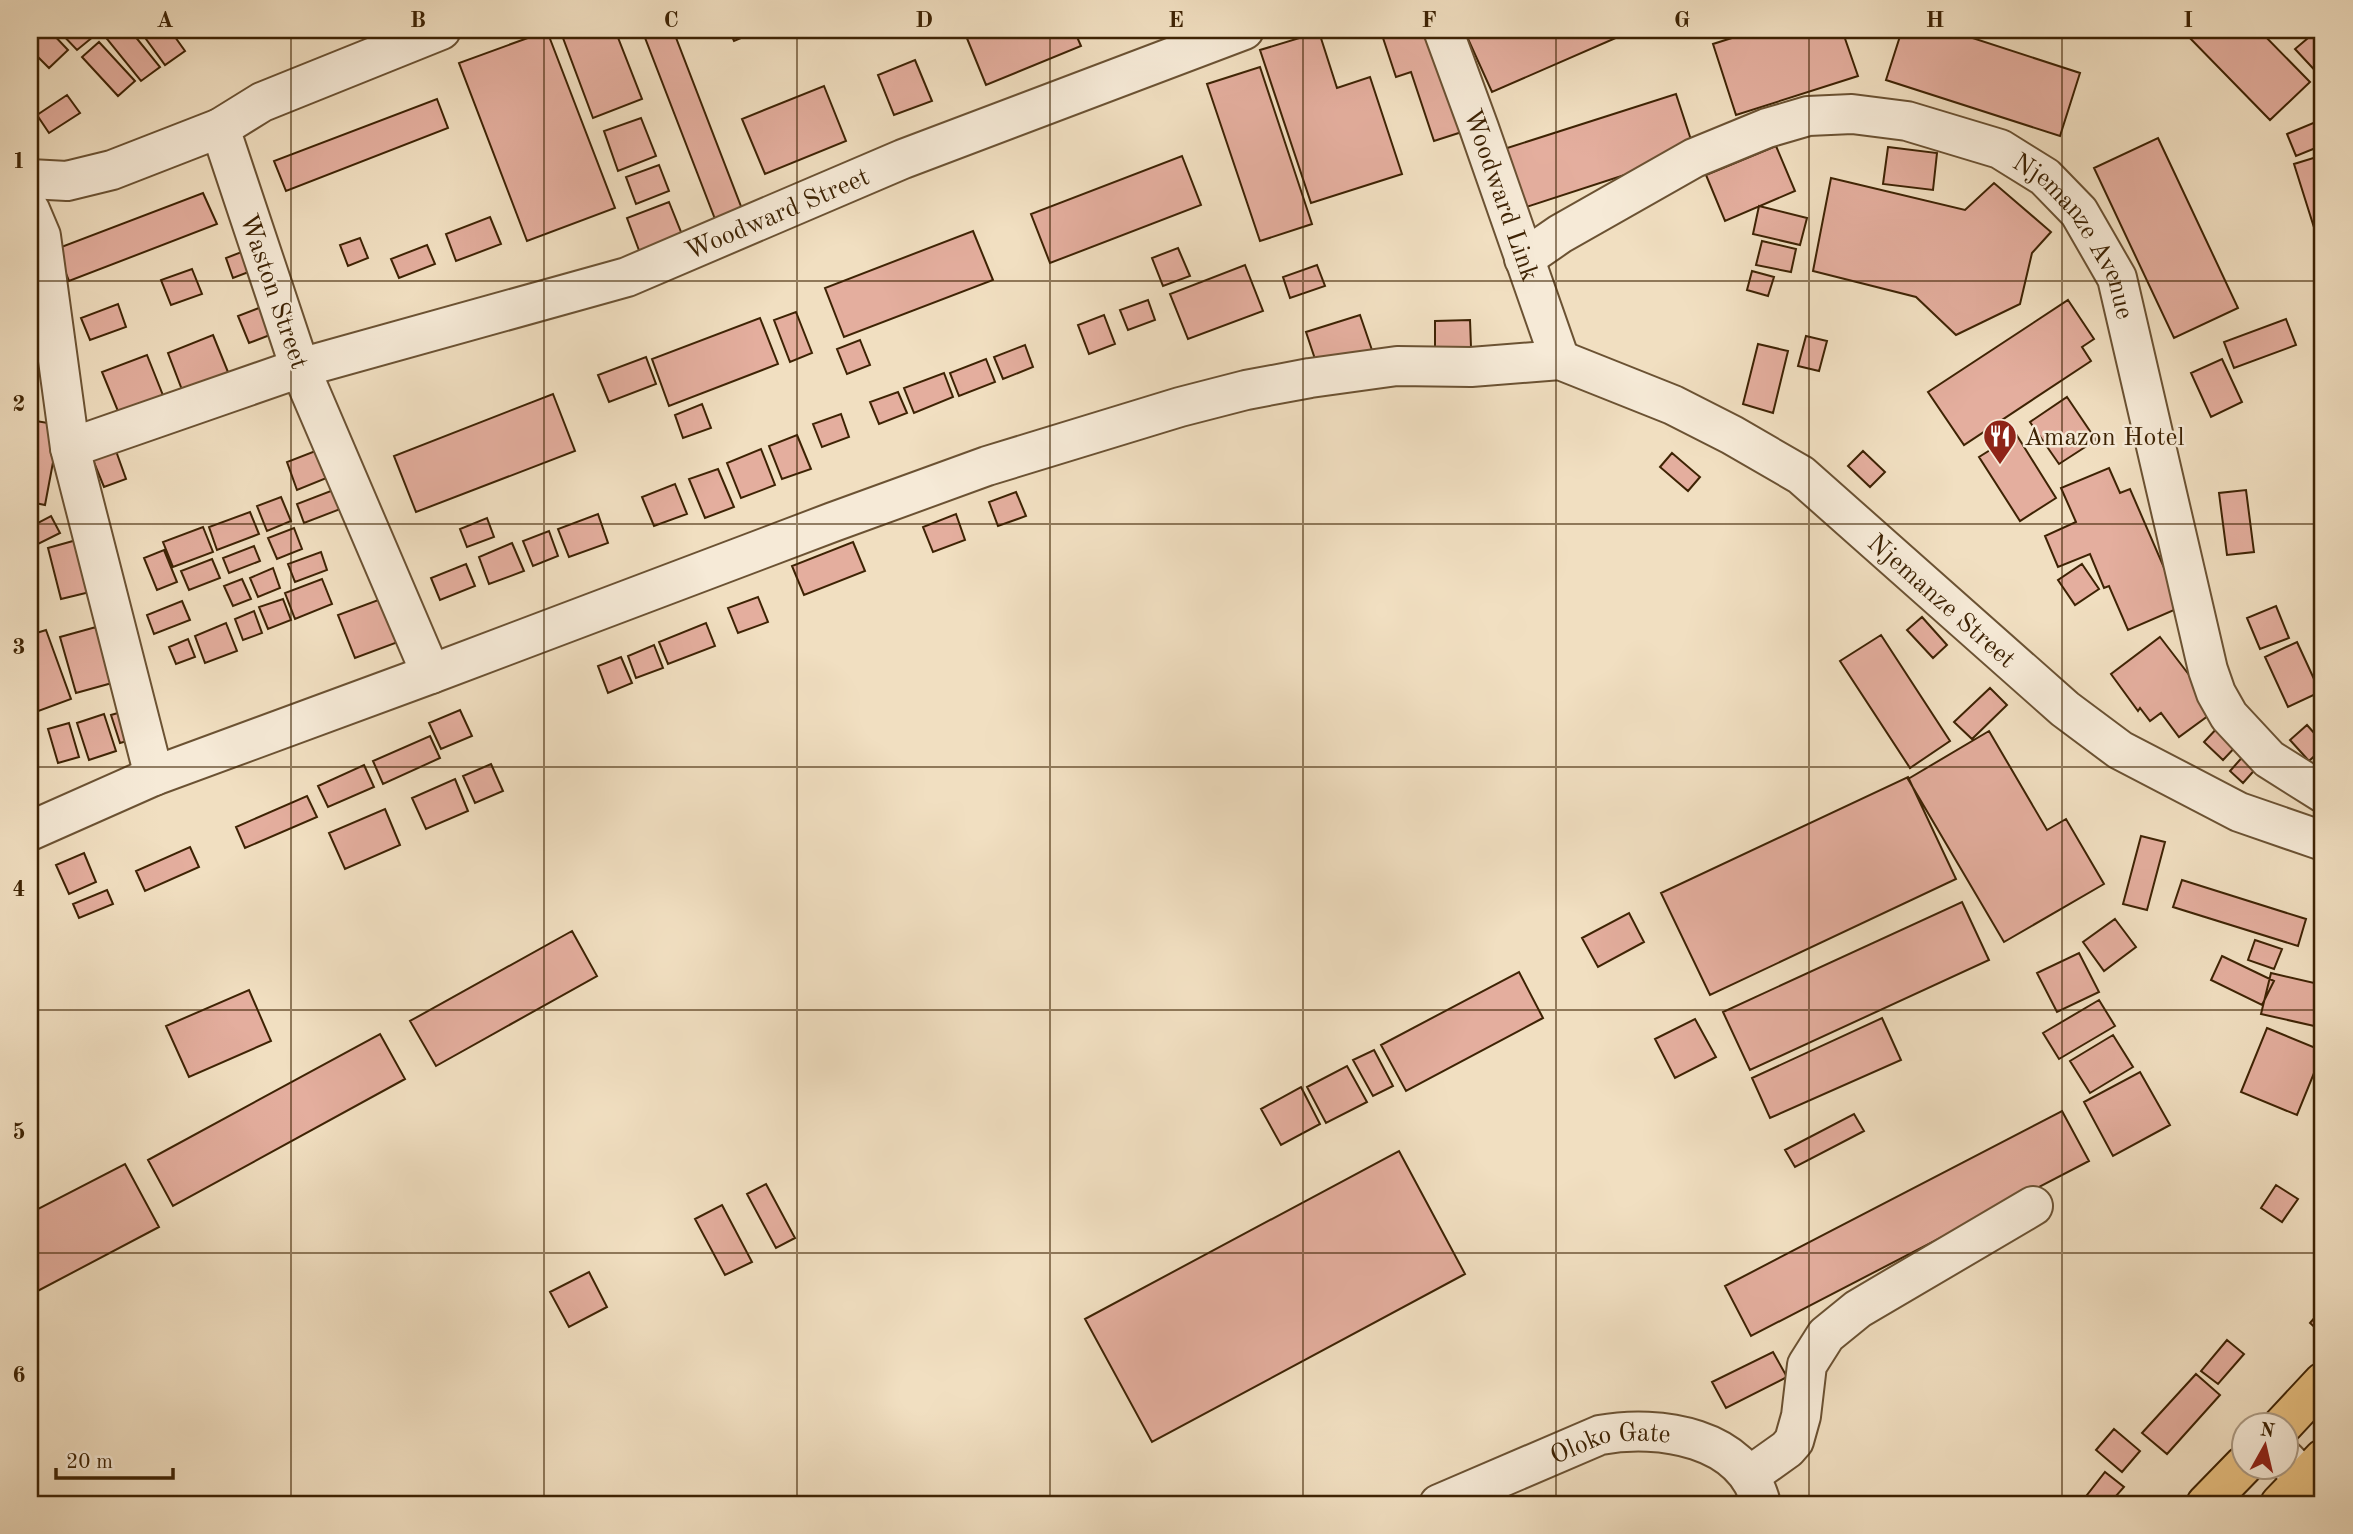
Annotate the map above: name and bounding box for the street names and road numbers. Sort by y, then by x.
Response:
street label: Woodward Link [1458,106,1542,285]
street label: Njemanze Avenue [2008,149,2137,322]
street label: Woodward Street [682,164,874,265]
street label: Waston Street [234,211,312,372]
street label: Njemanze Street [1862,530,2020,674]
street label: Oloko Gate [1547,1420,1672,1470]

